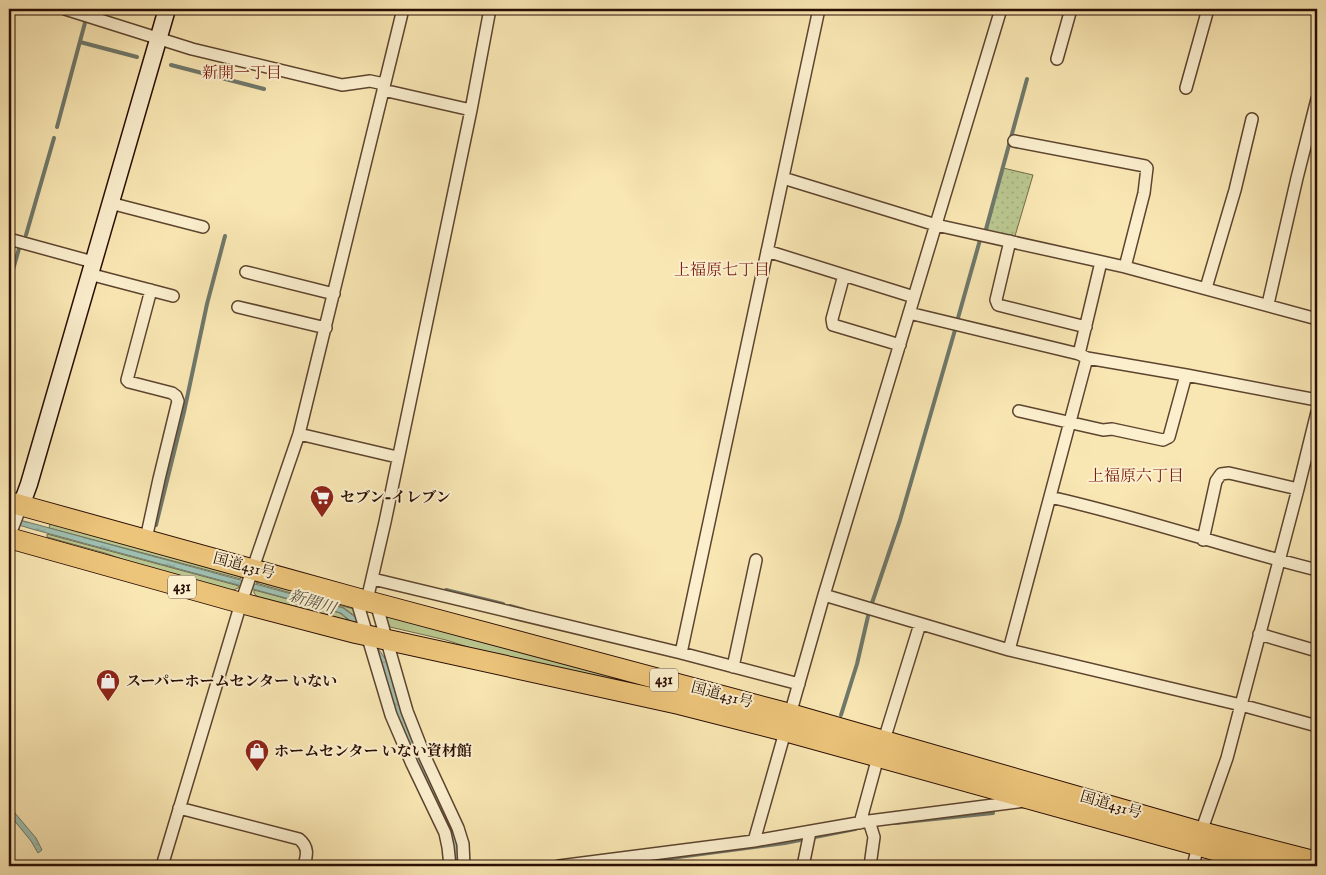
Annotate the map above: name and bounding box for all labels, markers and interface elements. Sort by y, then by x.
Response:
district label: 新開一丁目 [202,64,282,84]
district label: 上福原七丁目 [674,261,770,281]
district label: 上福原六丁目 [1088,467,1184,487]
supermarket icon: セブン-イレブン [309,484,335,518]
place label: セブン-イレブン [340,488,451,507]
street label: 国道431号 [211,549,277,583]
road number: 431 [168,576,196,598]
water label: 新開川 [286,586,340,620]
shop icon: スーパーホームセンター いない [95,668,121,702]
road number: 431 [650,668,678,692]
place label: スーパーホームセンター いない [126,672,337,691]
street label: 国道431号 [689,678,755,712]
shop icon: ホームセンター いない資材館 [244,738,270,772]
place label: ホームセンター いない資材館 [274,742,472,761]
street label: 国道431号 [1078,787,1144,823]

